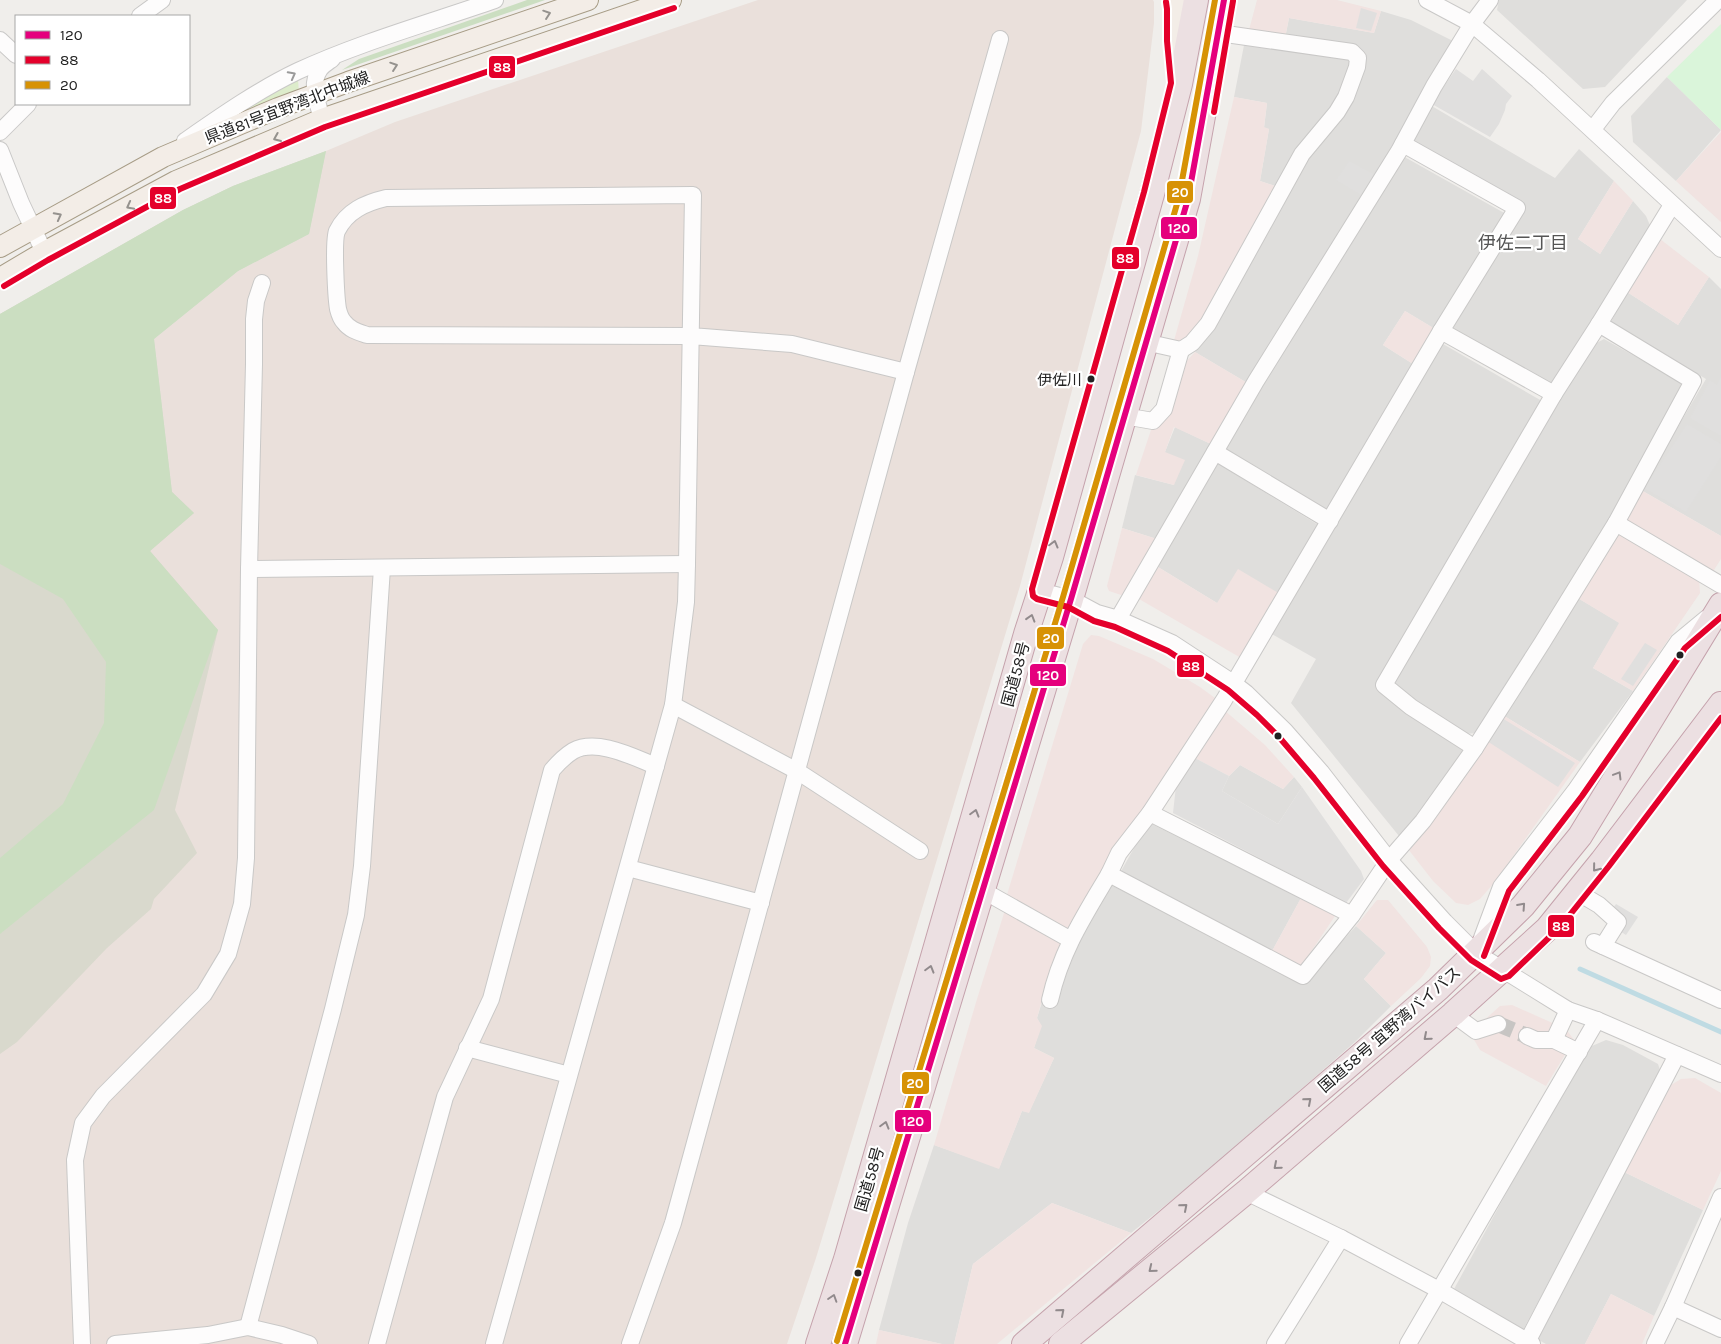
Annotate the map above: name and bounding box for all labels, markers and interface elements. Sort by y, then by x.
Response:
one-way arrow [543,10,551,20]
legend [15,15,190,105]
text: 120 [60,26,83,44]
text: 88 [60,51,78,69]
line badge: 88 [488,55,516,79]
text: 88 [493,59,511,76]
one-way arrow [389,62,397,72]
street label: 県道81号宜野湾北中城線 [202,67,372,148]
one-way arrow [287,71,296,81]
text: 20 [60,76,78,94]
one-way arrow [273,131,282,142]
line badge: 20 [1166,180,1194,204]
text: 20 [1171,184,1189,201]
line badge: 88 [149,186,177,210]
text: 88 [154,190,172,207]
one-way arrow [126,200,135,210]
one-way arrow [53,212,62,222]
line badge: 120 [1160,216,1198,240]
text: 120 [1168,220,1190,237]
district label: 伊佐二丁目 [1478,232,1568,254]
line badge: 88 [1111,246,1140,270]
text: 88 [1116,250,1134,267]
place label: 伊佐川 [1037,371,1082,389]
marker: 伊佐川 [1086,374,1096,384]
one-way arrow [1048,540,1059,549]
one-way arrow [1026,614,1036,623]
line badge: 20 [1036,626,1065,650]
text: 20 [1042,630,1060,647]
street label: 国道58号 [998,639,1033,709]
unlabelled marker [1675,650,1685,660]
line badge: 88 [1176,654,1205,678]
text: 88 [1182,658,1200,675]
line badge: 120 [1029,663,1067,687]
text: 120 [1037,667,1059,684]
unlabelled marker [1273,731,1283,741]
one-way arrow [1611,771,1621,780]
one-way arrow [969,810,979,818]
one-way arrow [1592,863,1601,872]
one-way arrow [1517,902,1526,911]
line badge: 88 [1547,914,1575,938]
text: 88 [1552,918,1570,935]
street label: 国道58号 宜野湾バイパス [1314,962,1464,1096]
one-way arrow [924,966,934,974]
one-way arrow [1423,1031,1432,1040]
line badge: 20 [901,1071,930,1095]
text: 20 [906,1075,924,1092]
one-way arrow [1302,1097,1311,1106]
line badge: 120 [894,1109,932,1133]
text: 120 [902,1113,924,1130]
one-way arrow [879,1122,889,1130]
street label: 国道58号 [851,1144,888,1214]
one-way arrow [1274,1160,1283,1168]
one-way arrow [1179,1203,1188,1212]
one-way arrow [1149,1264,1158,1272]
unlabelled marker [853,1268,863,1278]
one-way arrow [828,1294,838,1303]
one-way arrow [1055,1309,1064,1318]

